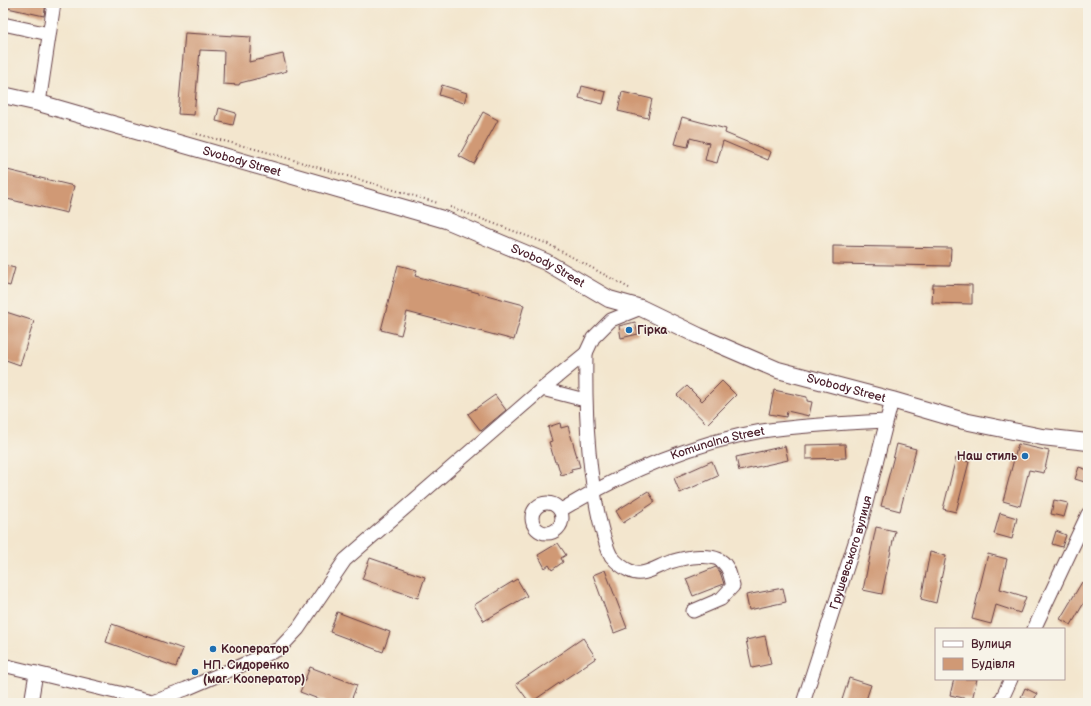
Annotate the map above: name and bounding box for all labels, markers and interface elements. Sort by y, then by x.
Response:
street label: Svobody Street [201,143,283,180]
street label: Svobody Street [509,241,588,291]
place label: Гірка [637,323,668,338]
marker: Гірка [624,325,634,335]
street label: Svobody Street [805,370,887,406]
street label: Komunalna Street [668,423,766,463]
place label: Наш стиль [957,449,1018,464]
marker: Наш стиль [1020,451,1030,461]
street label: Грушевського вулиця [826,494,875,611]
legend [935,628,1065,680]
text: Вулиця [971,637,1012,652]
place label: Кооператор [221,642,289,657]
marker: Кооператор [208,644,218,654]
text: Будівля [971,657,1015,672]
place label: НП. Сидоренко (маг. Кооператор) [203,658,305,687]
marker: НП. Сидоренко (маг. Кооператор) [190,667,200,677]

